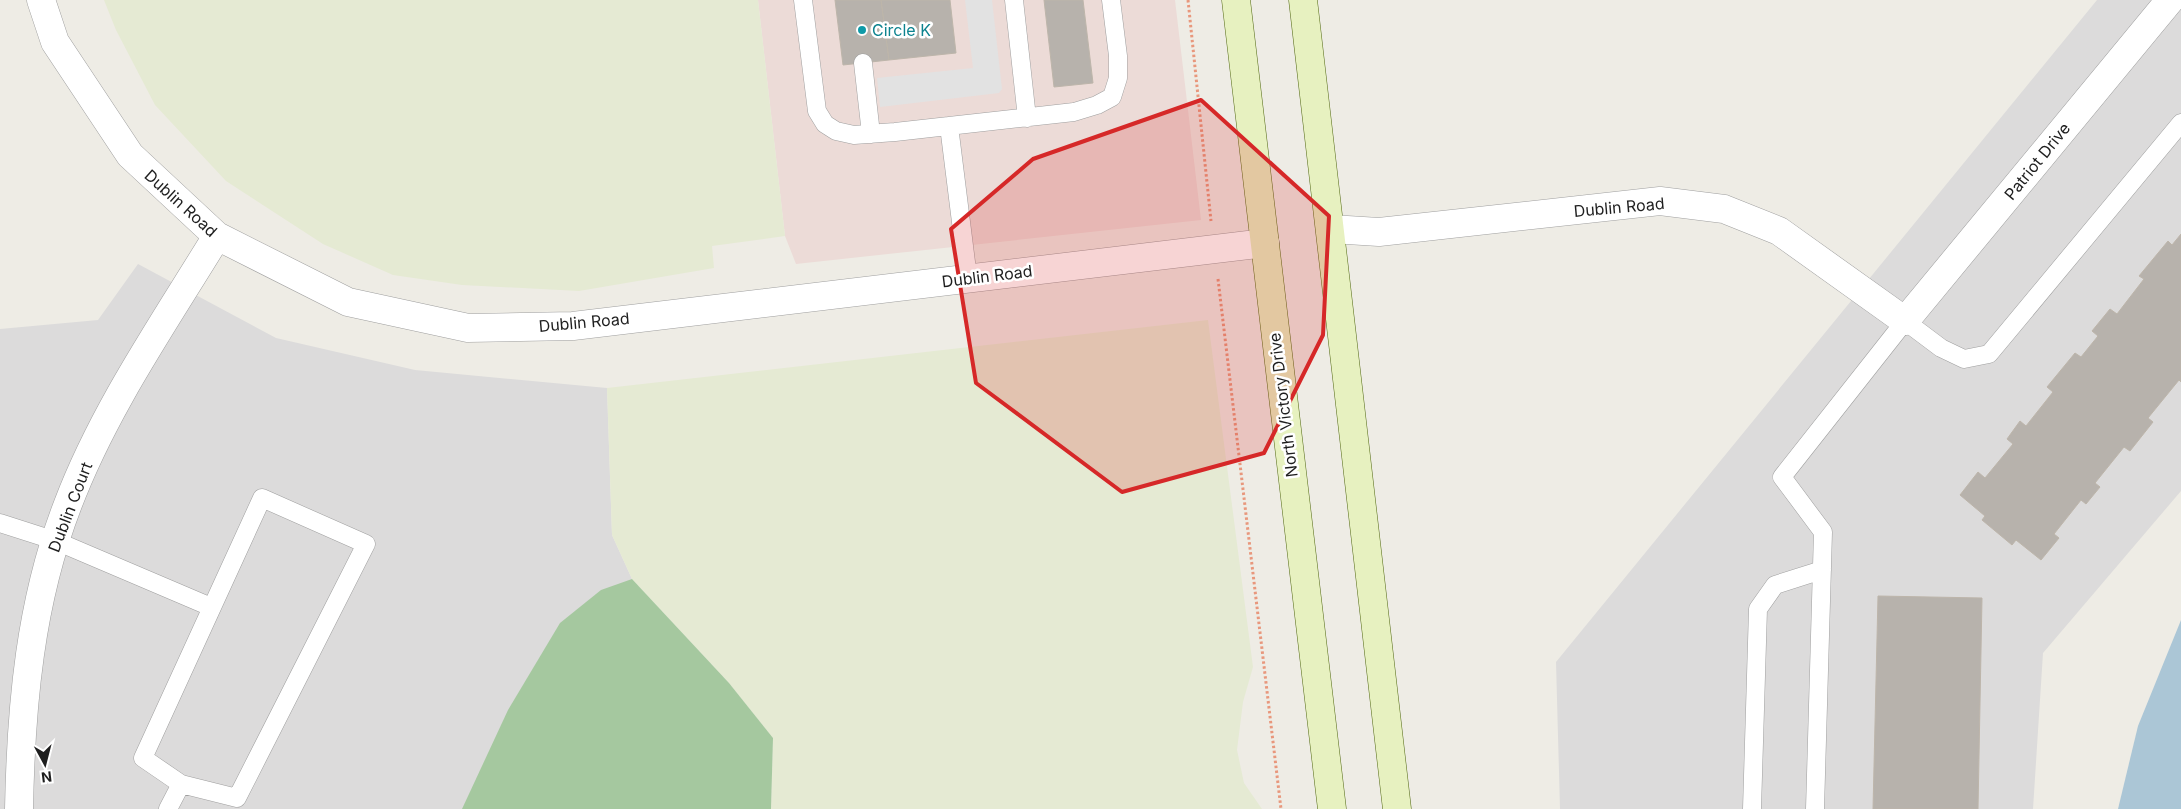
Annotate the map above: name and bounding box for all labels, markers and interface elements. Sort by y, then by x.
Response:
place label: Circle K [872,20,931,40]
marker: Circle K [856,24,868,36]
street label: Patriot Drive [2000,118,2074,204]
street label: Dublin Road [140,165,222,241]
street label: Dublin Road [1573,193,1665,221]
street label: Dublin Road [941,261,1033,291]
street label: Dublin Road [538,308,630,336]
street label: North Victory Drive [1264,332,1302,478]
street label: Dublin Court [44,459,96,555]
north arrow [20,739,70,789]
text: N [40,768,53,786]

